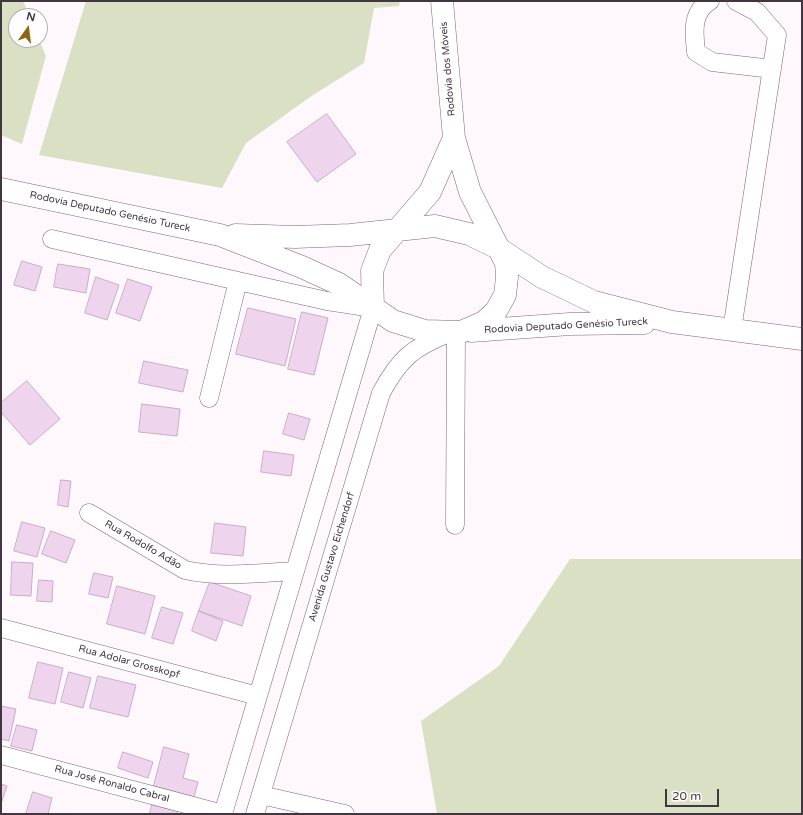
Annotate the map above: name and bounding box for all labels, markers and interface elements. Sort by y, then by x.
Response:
north arrow [8,8,48,48]
text: N [25,9,37,24]
street label: Rodovia dos Móveis [438,21,458,117]
street label: Rodovia Deputado Genésio Tureck [29,189,191,235]
street label: Rodovia Deputado Genésio Tureck [484,316,648,336]
street label: Avenida Gustavo Eichendorf [307,491,357,623]
street label: Rua Rodolfo Adão [102,518,184,572]
street label: Rua Adolar Grosskopf [77,643,181,681]
street label: Rua José Ronaldo Cabral [53,763,171,805]
scale bar [667,781,721,807]
text: 20 m [672,789,701,803]

